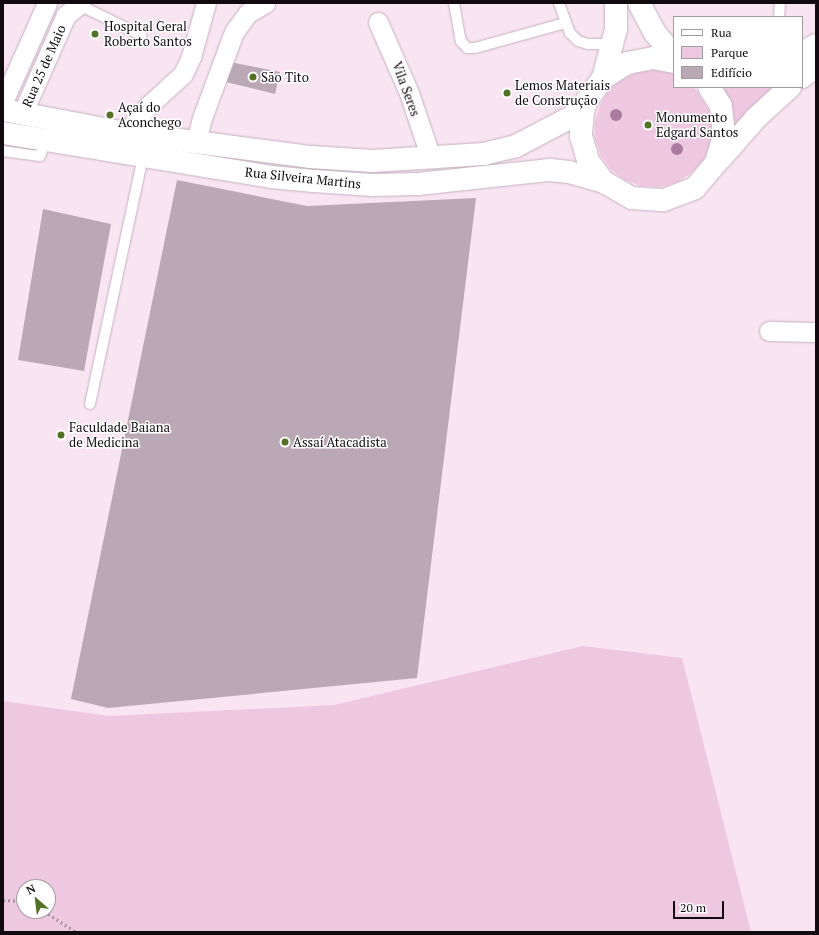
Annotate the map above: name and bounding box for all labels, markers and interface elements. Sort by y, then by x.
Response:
legend [673,16,803,88]
place label: Hospital Geral Roberto Santos [104,19,192,50]
street label: Rua 25 de Maio [19,22,69,110]
text: Rua [711,25,732,40]
marker: Hospital Geral Roberto Santos [89,28,101,40]
text: Parque [711,45,748,60]
street label: Vila Seres [389,59,423,119]
text: Edifício [711,65,752,80]
place label: São Tito [261,69,309,85]
marker: São Tito [248,72,258,82]
place label: Lemos Materiais de Construção [515,78,610,109]
marker: Lemos Materiais de Construção [502,88,512,98]
place label: Açaí do Aconchego [118,100,181,131]
marker: Açaí do Aconchego [105,110,115,120]
place label: Monumento Edgard Santos [656,110,738,141]
marker: Monumento Edgard Santos [643,120,653,130]
street label: Rua Silveira Martins [244,164,362,192]
place label: Faculdade Baiana de Medicina [69,420,170,451]
marker: Faculdade Baiana de Medicina [56,430,66,440]
place label: Assaí Atacadista [293,434,387,450]
marker: Assaí Atacadista [280,437,290,447]
north arrow [16,879,56,919]
text: N [24,881,38,897]
scale bar [675,893,726,919]
text: 20 m [680,900,706,915]

